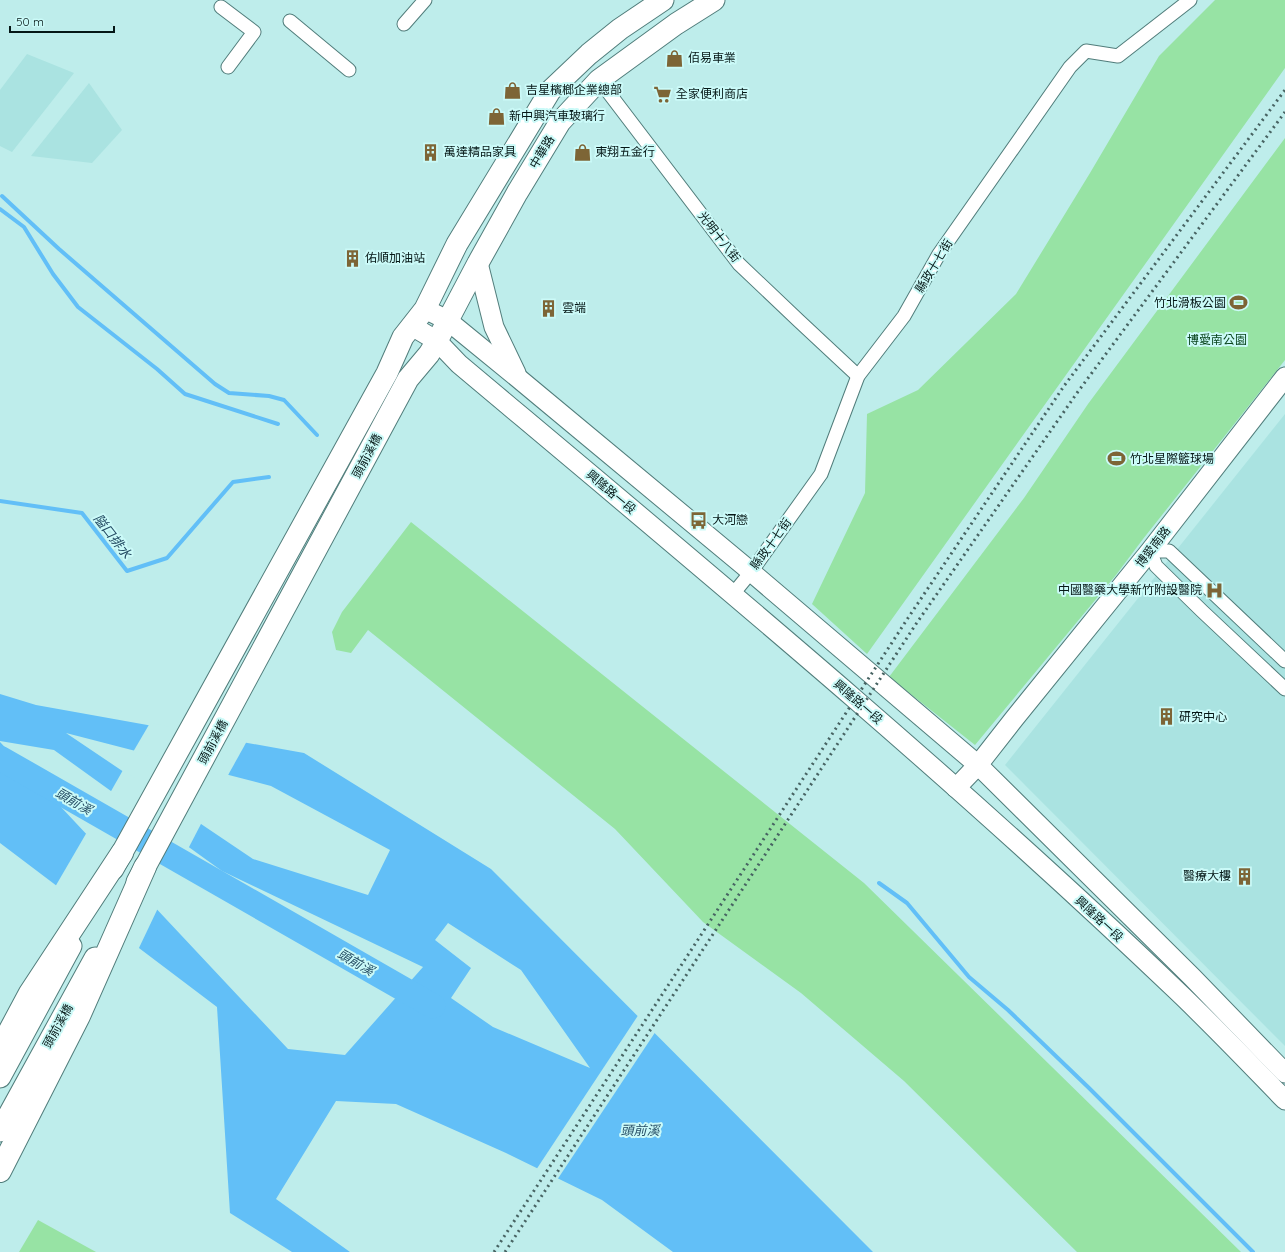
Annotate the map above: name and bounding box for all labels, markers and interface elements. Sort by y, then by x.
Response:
scale bar [10,8,114,34]
text: 50 m [16,14,44,29]
shop icon: 佰易車業 [665,48,685,68]
place label: 佰易車業 [688,50,736,65]
shop icon: 吉星檳榔企業總部 [503,80,523,100]
place label: 吉星檳榔企業總部 [526,82,622,97]
supermarket icon: 全家便利商店 [653,84,673,104]
place label: 全家便利商店 [676,86,748,101]
shop icon: 新中興汽車玻璃行 [486,106,506,126]
place label: 新中興汽車玻璃行 [509,108,605,123]
street label: 中華路 [526,132,557,171]
building icon: 萬達精品家具 [421,142,441,162]
shop icon: 東翔五金行 [572,142,592,162]
place label: 萬達精品家具 [444,144,516,159]
place label: 東翔五金行 [595,144,655,159]
street label: 光明十八街 [695,208,744,265]
street label: 縣政十七街 [912,236,955,295]
building icon: 佑順加油站 [342,248,362,268]
place label: 佑順加油站 [365,250,425,265]
sports icon: 竹北滑板公園 [1229,293,1249,313]
place label: 竹北滑板公園 [1154,295,1226,310]
building icon: 雲端 [539,298,559,318]
place label: 雲端 [562,300,586,315]
park label: 博愛南公園 [1187,332,1247,347]
street label: 頭前溪橋 [349,431,384,480]
sports icon: 竹北星際籃球場 [1107,449,1127,469]
place label: 竹北星際籃球場 [1130,451,1214,466]
street label: 興隆路一段 [584,467,639,517]
bus stop icon: 大河戀 [689,510,709,530]
water label: 隘口排水 [91,511,136,562]
place label: 大河戀 [712,512,748,527]
street label: 縣政十七街 [747,515,794,572]
street label: 博愛南路 [1132,523,1173,570]
hospital icon: 中國醫藥大學新竹附設醫院 [1205,580,1225,600]
place label: 中國醫藥大學新竹附設醫院 [1058,582,1202,597]
street label: 興隆路一段 [831,676,886,727]
building icon: 研究中心 [1156,707,1176,727]
place label: 研究中心 [1179,709,1227,724]
street label: 頭前溪橋 [195,717,230,766]
water label: 頭前溪 [53,784,97,819]
building icon: 醫療大樓 [1234,866,1254,886]
place label: 醫療大樓 [1183,868,1231,883]
street label: 興隆路一段 [1072,893,1126,945]
water label: 頭前溪 [335,945,379,980]
street label: 頭前溪橋 [39,1001,76,1050]
water label: 頭前溪 [620,1122,661,1138]

